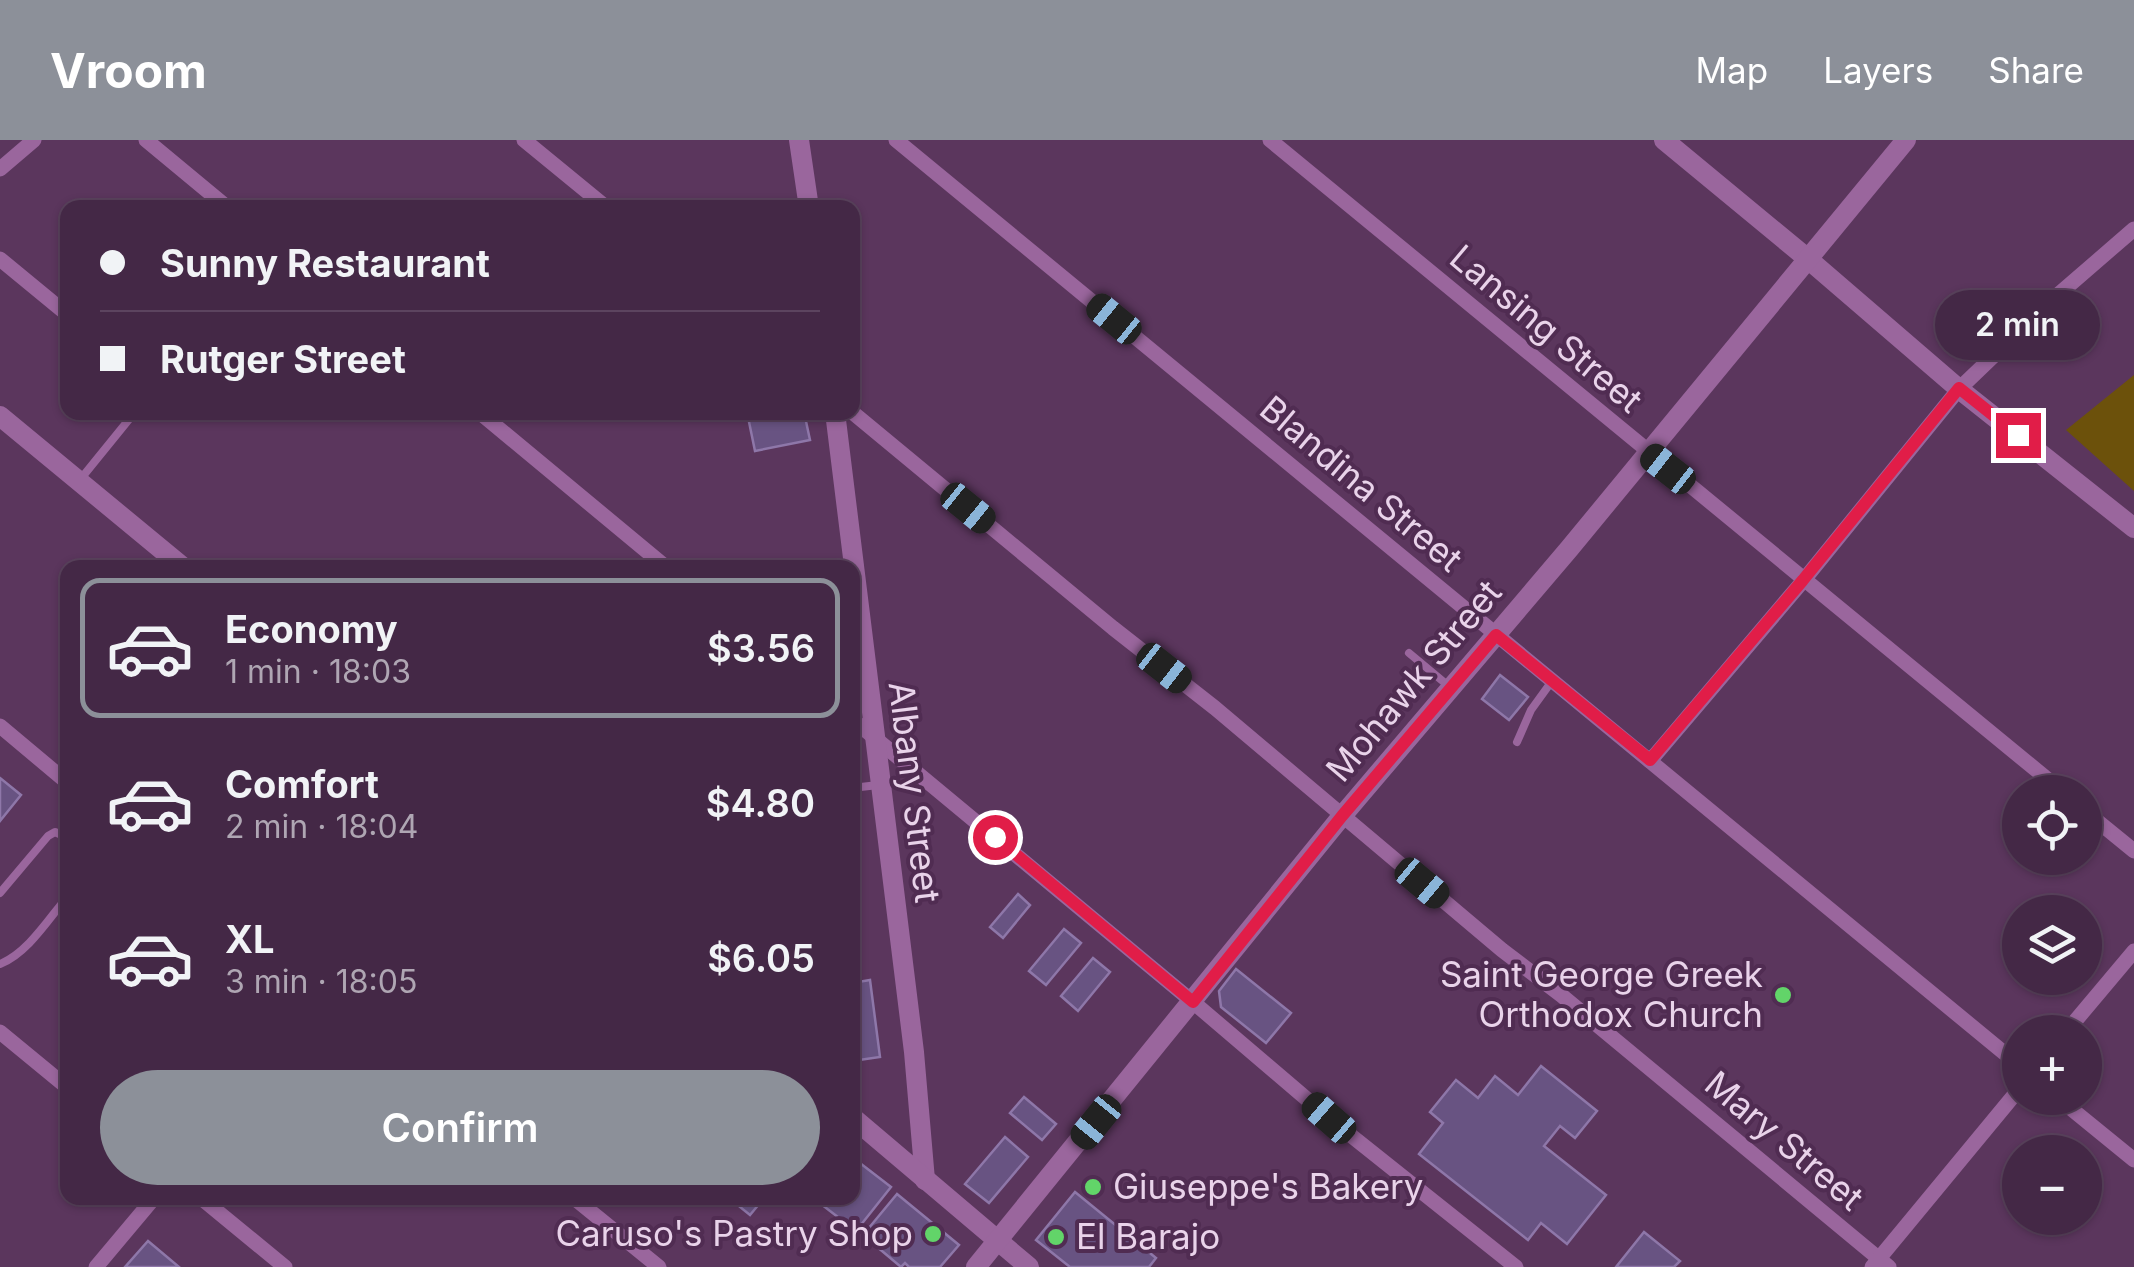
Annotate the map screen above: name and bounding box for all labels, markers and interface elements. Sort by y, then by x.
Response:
text: Vroom [50,41,207,100]
text: Map [1696,49,1768,91]
text: Layers [1823,49,1933,91]
text: Share [1988,49,2084,91]
street label: Lansing Street [1442,236,1651,421]
text: Sunny Restaurant [160,240,490,286]
car [1081,288,1147,350]
callout: 2 min [1936,290,2100,360]
text: 2 min [1975,305,2060,344]
text: Rutger Street [160,336,406,382]
street label: Blandina Street [1252,387,1471,580]
route end [1996,413,2041,458]
car [1635,439,1701,499]
car [935,477,1001,539]
street label: Mohawk Street [1317,571,1509,789]
icon: car [105,603,195,693]
text: Economy [225,606,398,652]
text: $3.56 [707,625,815,671]
car [1131,638,1197,698]
text: 1 min · 18:03 [225,652,411,691]
street label: Albany Street [881,679,949,905]
icon: car [105,758,195,848]
text: Comfort [225,761,379,807]
map controls [2002,775,2102,1235]
button: locate [2002,775,2102,875]
text: $4.80 [706,780,815,826]
text: 2 min · 18:04 [225,807,418,846]
route start [973,815,1018,860]
car [1389,852,1455,914]
button: layers [2002,895,2102,995]
icon: car [105,913,195,1003]
text: XL [225,916,275,962]
text: $6.05 [707,935,815,981]
place label: Saint George Greek Orthodox Church [1440,953,1763,1035]
text: 3 min · 18:05 [225,962,417,1001]
marker: Saint George Greek Orthodox Church [1772,984,1794,1006]
button: + [2002,1015,2102,1115]
street label: Mary Street [1697,1062,1872,1218]
button: Confirm [100,1070,820,1185]
car [1297,1087,1361,1149]
car [1065,1089,1127,1155]
button: − [2002,1135,2102,1235]
place label: Giuseppe's Bakery [1113,1165,1424,1207]
marker: Giuseppe's Bakery [1082,1176,1104,1198]
place label: Caruso's Pastry Shop [555,1212,913,1254]
place label: El Barajo [1076,1215,1220,1257]
marker: Caruso's Pastry Shop [922,1223,944,1245]
marker: El Barajo [1045,1226,1067,1248]

